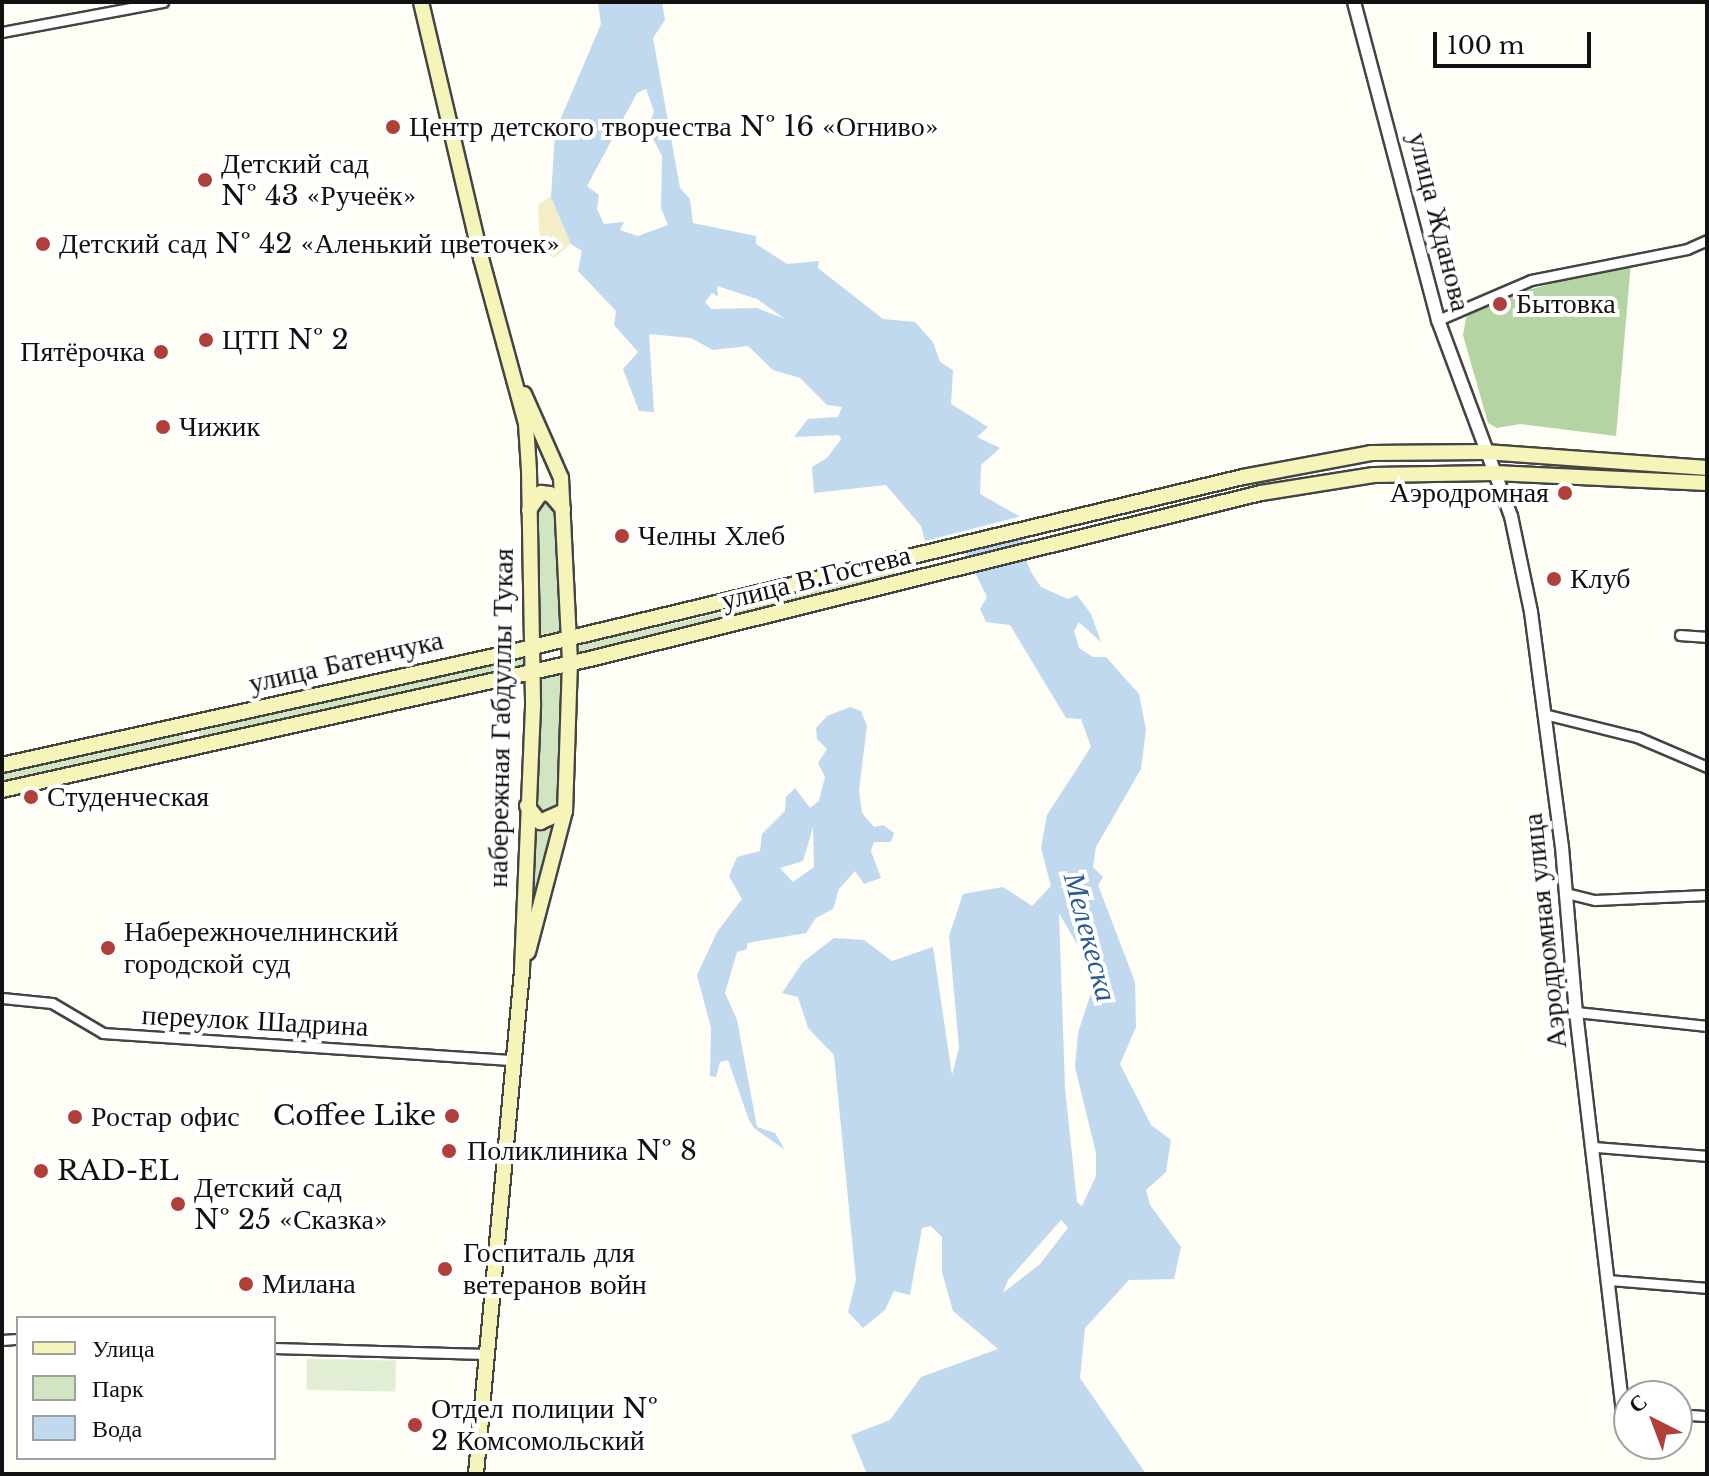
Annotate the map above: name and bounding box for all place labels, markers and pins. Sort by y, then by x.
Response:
place label: Центр детского творчества № 16 «Огниво» [409,110,938,144]
marker: Центр детского творчества № 16 «Огниво» [384,118,402,136]
place label: Детский сад № 43 «Ручеёк» [221,147,416,213]
marker: Детский сад № 43 «Ручеёк» [196,171,214,189]
place label: Детский сад № 42 «Аленький цветочек» [59,227,560,261]
marker: Детский сад № 42 «Аленький цветочек» [34,235,52,253]
place label: Бытовка [1516,287,1616,321]
marker: Бытовка [1491,295,1509,313]
place label: ЦТП № 2 [222,323,349,357]
marker: ЦТП № 2 [197,331,215,349]
place label: Пятёрочка [20,335,145,369]
marker: Пятёрочка [152,343,170,361]
place label: Чижик [179,410,260,444]
marker: Чижик [154,418,172,436]
place label: Аэродромная [1390,476,1549,510]
marker: Аэродромная [1556,484,1574,502]
place label: Челны Хлеб [638,519,785,553]
marker: Челны Хлеб [613,527,631,545]
place label: Клуб [1570,562,1631,596]
marker: Клуб [1545,570,1563,588]
place label: Студенческая [47,780,209,814]
marker: Студенческая [22,788,40,806]
place label: Набережночелнинский городской суд [124,915,398,981]
marker: Набережночелнинский городской суд [99,939,117,957]
place label: Coffee Like [273,1099,436,1133]
place label: Ростар офис [91,1100,240,1134]
marker: Coffee Like [443,1107,461,1125]
marker: Ростар офис [66,1108,84,1126]
place label: Поликлиника № 8 [467,1134,697,1168]
marker: Поликлиника № 8 [438,1140,460,1162]
place label: RAD-EL [57,1154,179,1188]
marker: RAD-EL [32,1162,50,1180]
place label: Детский сад № 25 «Сказка» [194,1171,388,1237]
marker: Детский сад № 25 «Сказка» [169,1195,187,1213]
place label: Госпиталь для ветеранов войн [463,1236,647,1302]
marker: Госпиталь для ветеранов войн [434,1258,456,1280]
place label: Милана [262,1267,356,1301]
marker: Милана [237,1275,255,1293]
place label: Отдел полиции № 2 Комсомольский [431,1392,658,1458]
marker: Отдел полиции № 2 Комсомольский [406,1416,424,1434]

